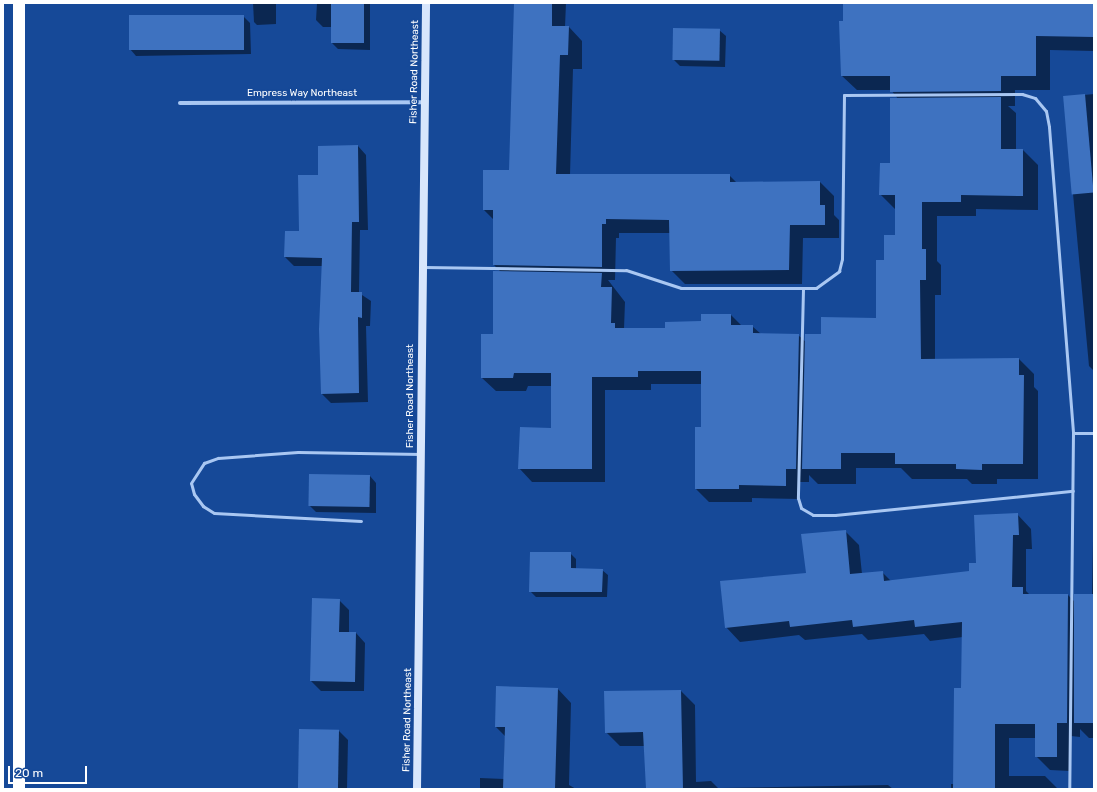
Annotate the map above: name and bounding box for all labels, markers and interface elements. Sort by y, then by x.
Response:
street label: Fisher Road Northeast [408,20,422,124]
street label: Empress Way Northeast [247,88,357,100]
street label: Fisher Road Northeast [405,344,417,448]
street label: Fisher Road Northeast [401,668,415,772]
scale bar [10,758,89,784]
text: 20 m [15,766,43,780]

